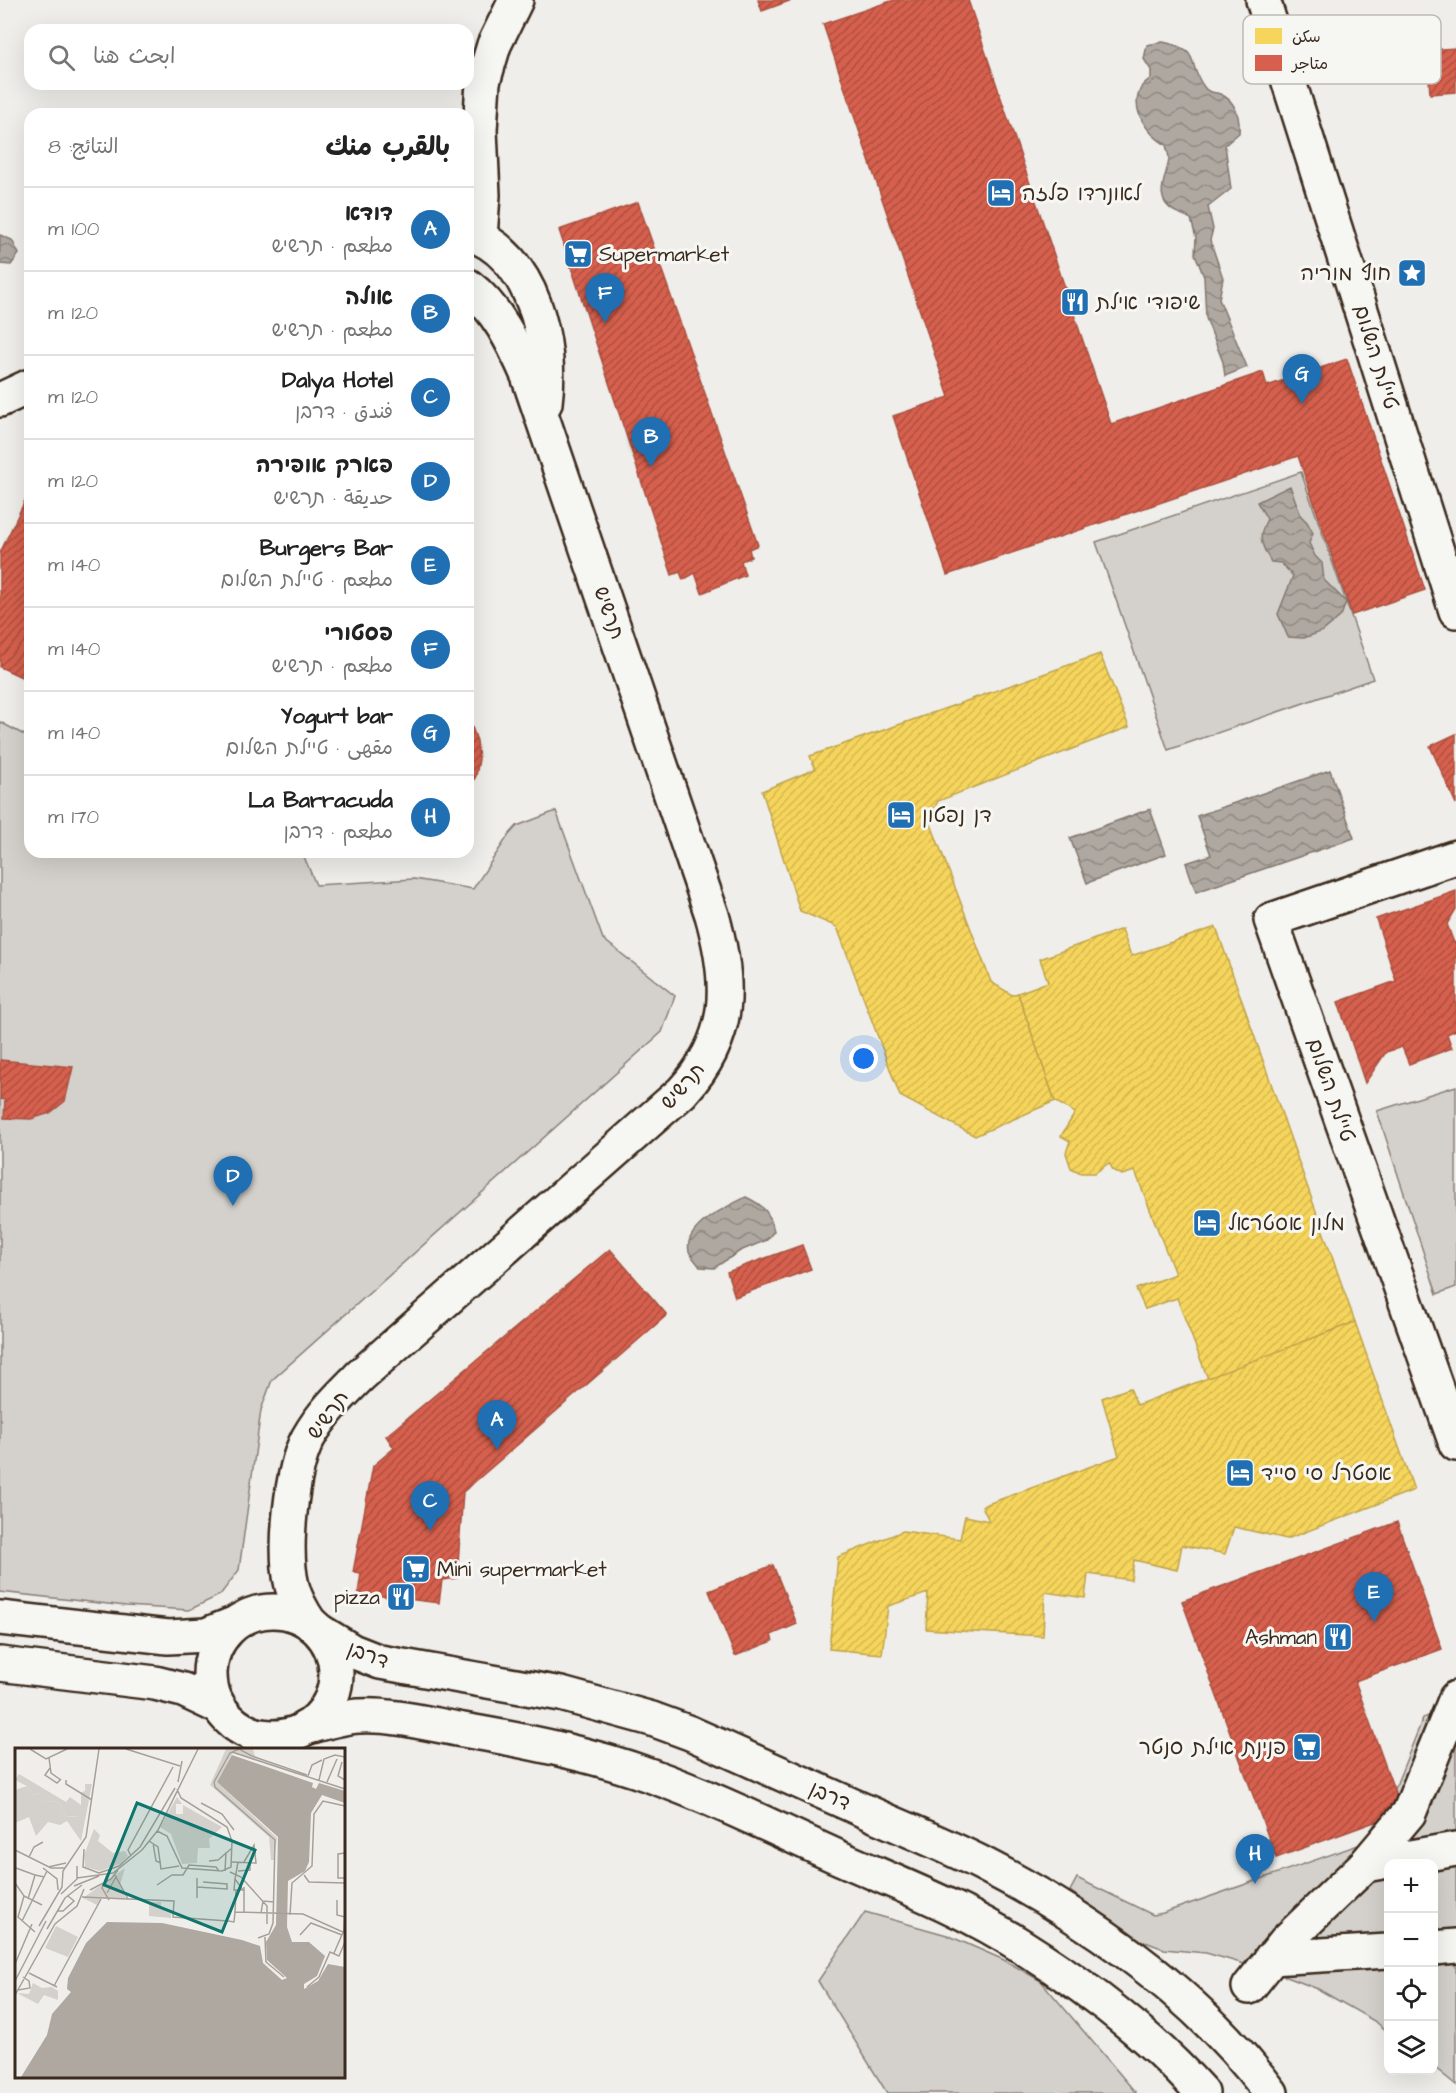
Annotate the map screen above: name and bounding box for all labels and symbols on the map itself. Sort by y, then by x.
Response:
legend [1243,15,1441,84]
text: سكن [1292,26,1321,48]
text: متاجر [1290,53,1328,75]
hotel icon: לאונרדו פלזה [985,177,1017,209]
place label: לאונרדו פלזה [1022,179,1142,208]
supermarket icon: Supermarket [562,238,594,270]
place label: Supermarket [599,240,730,270]
place icon: חוף מוריה [1396,257,1428,289]
place label: חוף מוריה [1301,259,1391,288]
pin: F [586,274,624,323]
restaurant icon: שיפודי אילת [1059,286,1091,318]
place label: שיפודי אילת [1095,288,1200,317]
street label: טיילת השלום [1346,301,1406,413]
pin: G [1282,354,1322,404]
pin: B [632,418,670,467]
street label: תרשיש [586,582,632,644]
hotel icon: דן נפטון [885,799,917,831]
place label: דן נפטון [922,801,992,830]
street label: טיילת השלום [1300,1034,1362,1146]
your location [849,1044,878,1073]
street label: תרשיש [654,1056,712,1116]
pin: D [214,1156,252,1206]
hotel icon: מלון אסטראל [1191,1207,1223,1239]
place label: מלון אסטראל [1228,1209,1345,1238]
street label: תרשיש [300,1384,356,1446]
pin: A [478,1400,516,1450]
hotel icon: אסטרל סי סייד [1224,1457,1256,1489]
place label: אסטרל סי סייד [1261,1459,1392,1488]
pin: C [410,1482,450,1531]
supermarket icon: Mini supermarket [400,1553,432,1585]
place label: Mini supermarket [437,1555,607,1585]
pin: E [1354,1572,1394,1622]
restaurant icon: pizza [385,1581,417,1613]
place label: pizza [334,1583,380,1613]
restaurant icon: Ashman [1322,1621,1354,1653]
place label: Ashman [1245,1623,1317,1652]
street label: דרבן [343,1634,393,1676]
supermarket icon: פנינת אילת סנטר [1291,1731,1323,1763]
place label: פנינת אילת סנטר [1139,1733,1286,1762]
inset map [15,1748,345,2078]
street label: דרבן [805,1774,855,1818]
pin: H [1236,1834,1274,1884]

